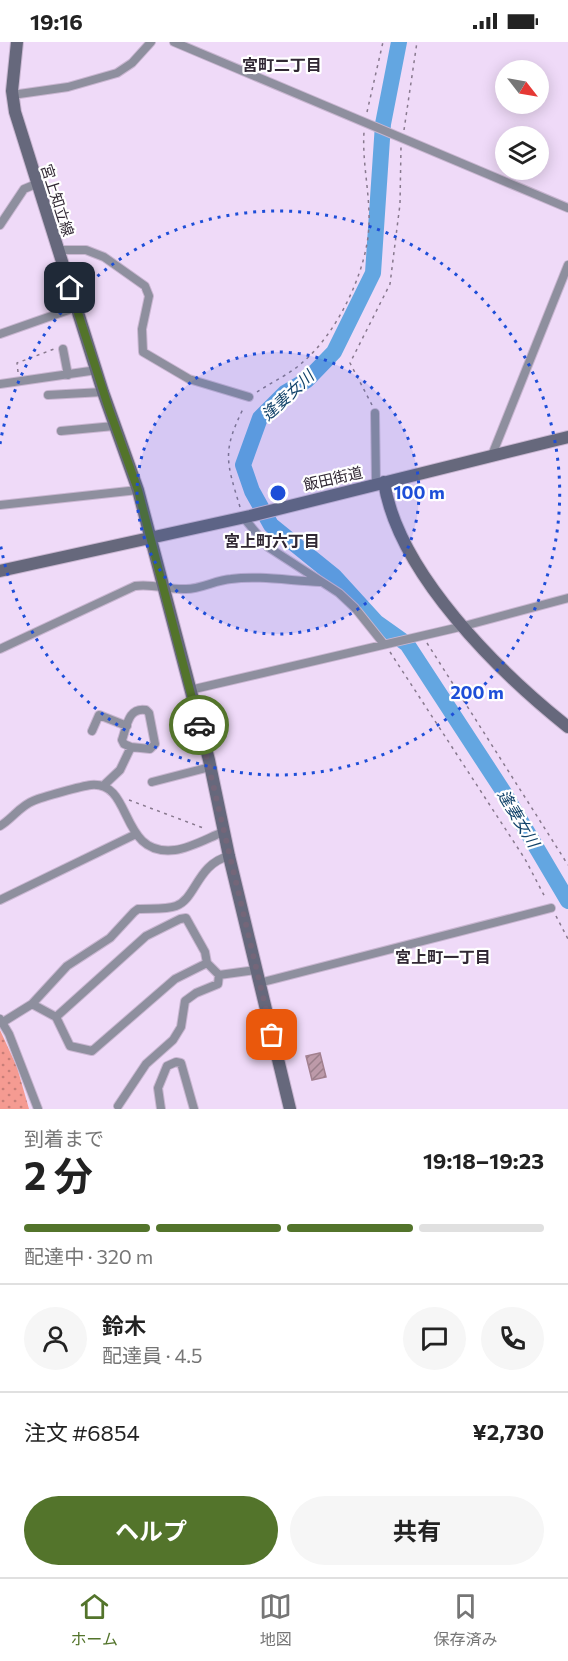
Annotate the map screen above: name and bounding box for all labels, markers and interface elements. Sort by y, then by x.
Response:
text: 19:16 [30,8,83,35]
district label: 宮町二丁目 [242,55,322,74]
north arrow [495,60,549,114]
map controls [495,60,549,180]
button: layers [495,126,549,180]
street label: 宮上知立線 [38,162,78,238]
pin [44,262,95,313]
icon: home [53,271,86,304]
water label: 逢妻女川 [257,365,318,424]
street label: 飯田街道 [302,462,364,494]
text: 100 m [393,481,445,503]
centre of rings [268,483,288,503]
district label: 宮上町六丁目 [224,531,320,550]
text: 200 m [450,681,504,703]
courier [169,695,229,755]
icon: car [183,709,216,742]
water label: 逢妻女川 [494,786,545,852]
district label: 宮上町一丁目 [395,947,491,966]
pin [246,1009,297,1060]
icon: bag [255,1018,288,1051]
text: 到着まで [24,1126,104,1150]
text: 19:18–19:23 [423,1147,544,1174]
text: 2 分 [24,1150,93,1198]
text: 配達中 · 320 m [24,1244,153,1268]
button: person [24,1307,87,1370]
button: chat [403,1307,466,1370]
button: phone [481,1307,544,1370]
text: 鈴木 [102,1312,146,1339]
text: 配達員 · 4.5 [102,1343,202,1367]
text: ¥2,730 [473,1418,544,1445]
text: 注文 #6854 [24,1419,140,1446]
button: ヘルプ [24,1496,278,1565]
button: 共有 [290,1496,544,1565]
tab: ホーム [71,1590,118,1650]
tab: 地図 [259,1590,292,1650]
tab: 保存済み [433,1590,497,1650]

